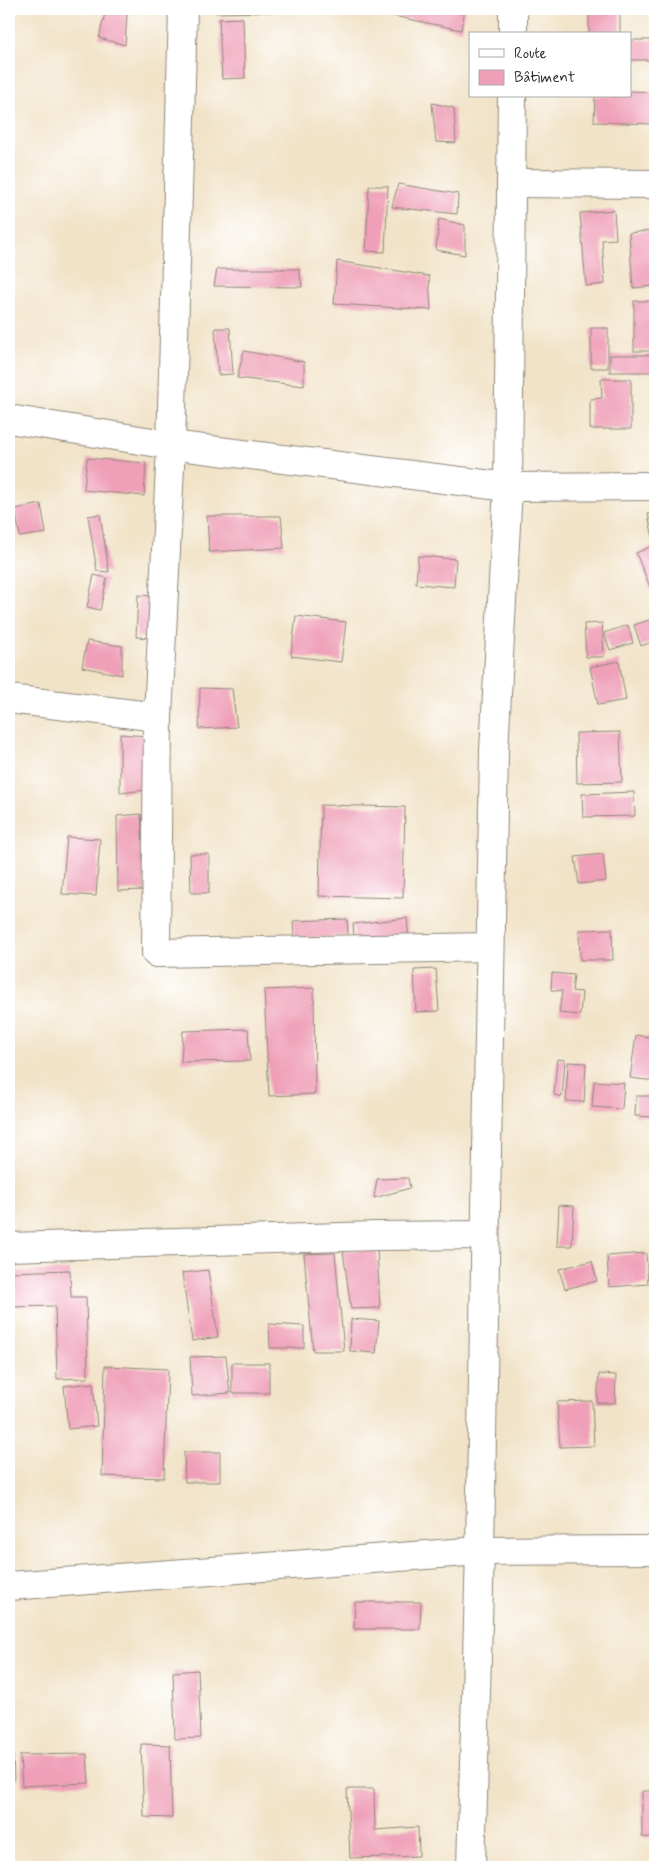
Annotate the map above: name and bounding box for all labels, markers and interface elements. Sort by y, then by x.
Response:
legend [469,32,632,98]
text: Route [514,44,547,64]
text: Bâtiment [514,68,575,88]

